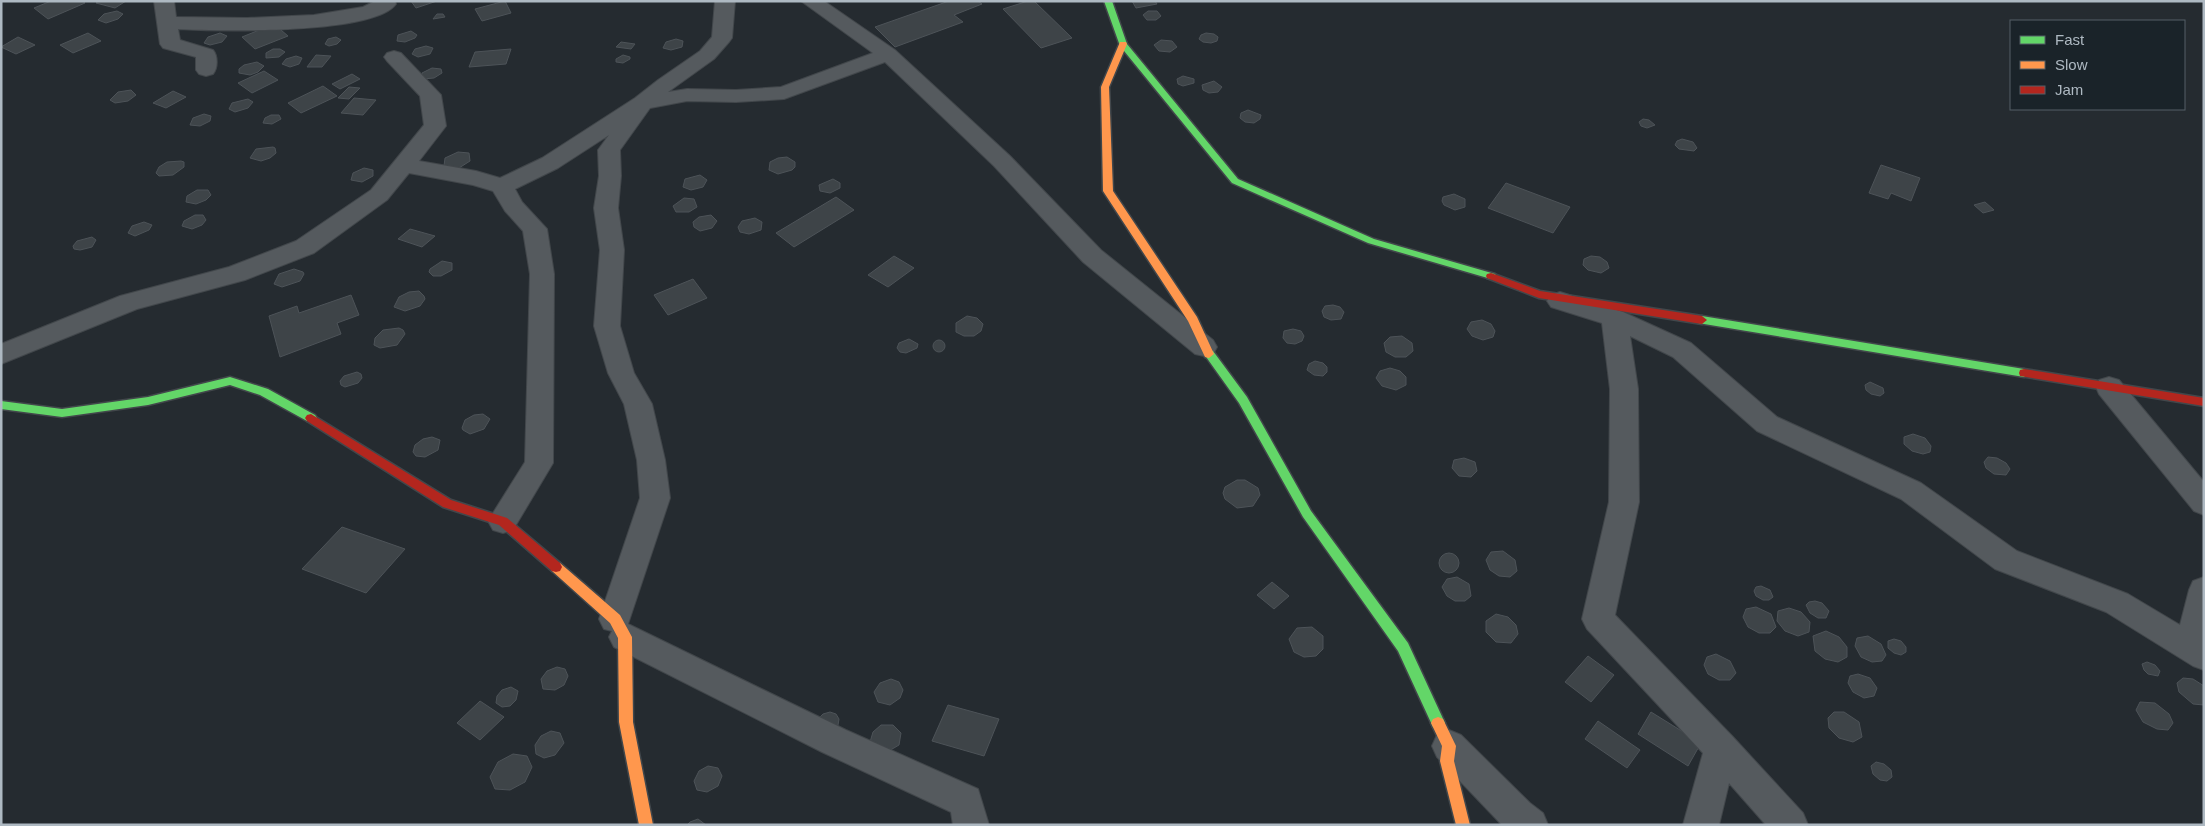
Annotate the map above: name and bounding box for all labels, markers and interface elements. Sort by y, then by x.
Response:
legend [2010,20,2185,110]
text: Fast [2055,31,2085,48]
text: Slow [2055,56,2088,73]
text: Jam [2055,81,2083,98]

